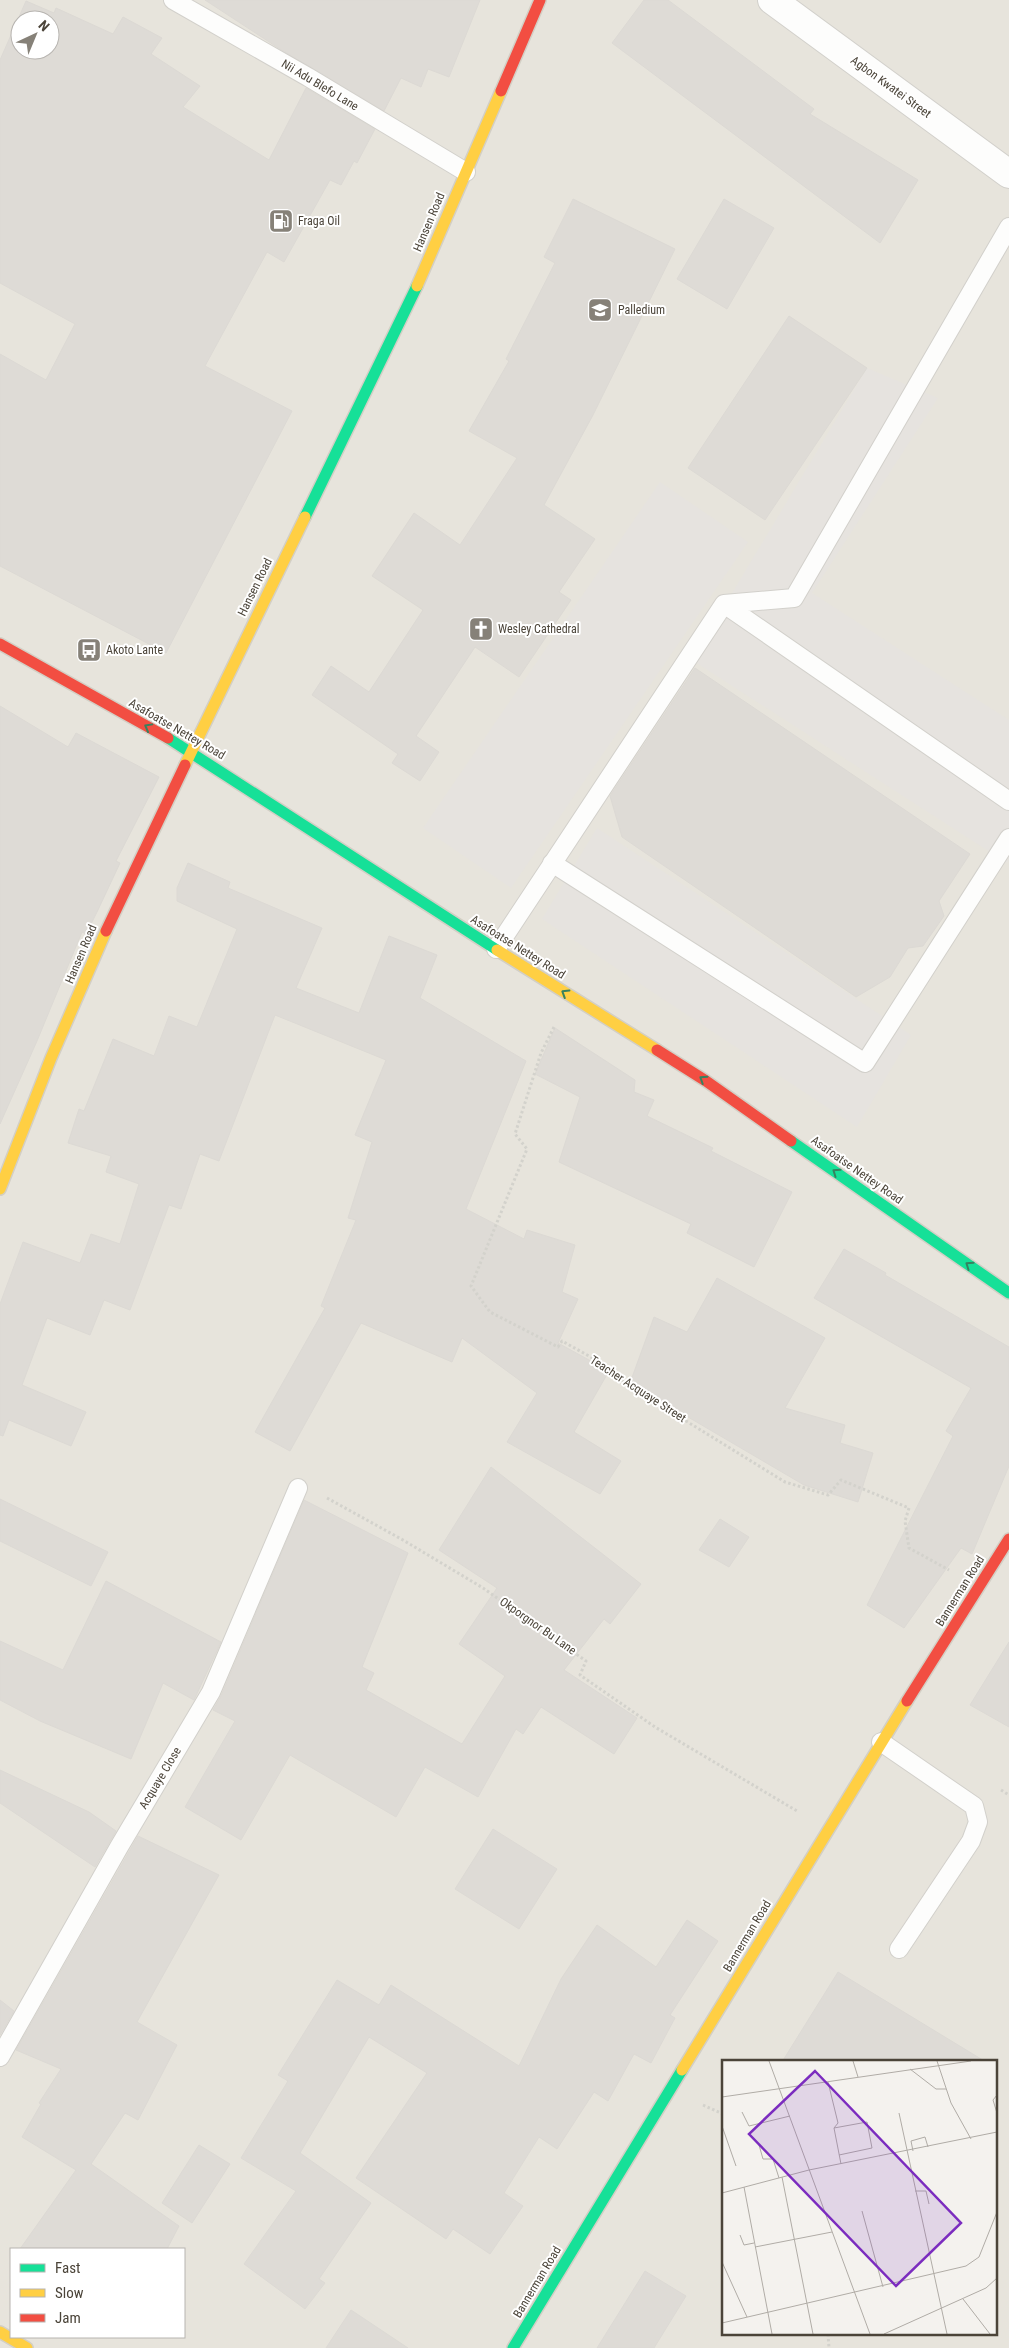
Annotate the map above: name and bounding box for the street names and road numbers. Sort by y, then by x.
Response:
street label: Agbon Kwatei Street [848,53,934,121]
street label: Nii Adu Blefo Lane [279,56,361,114]
street label: Hansen Road [410,190,448,254]
street label: Hansen Road [235,556,275,618]
street label: Asafoatse Nettey Road [126,696,228,762]
street label: Asafoatse Nettey Road [468,912,568,982]
street label: Hansen Road [62,922,100,986]
street label: Asafoatse Nettey Road [808,1133,906,1207]
street label: Teacher Acquaye Street [587,1353,689,1426]
street label: Bannerman Road [933,1553,987,1629]
street label: Okporgnor Bu Lane [497,1594,579,1658]
street label: Acquaye Close [136,1744,184,1812]
street label: Bannerman Road [720,1898,774,1974]
street label: Bannerman Road [510,2244,564,2320]

